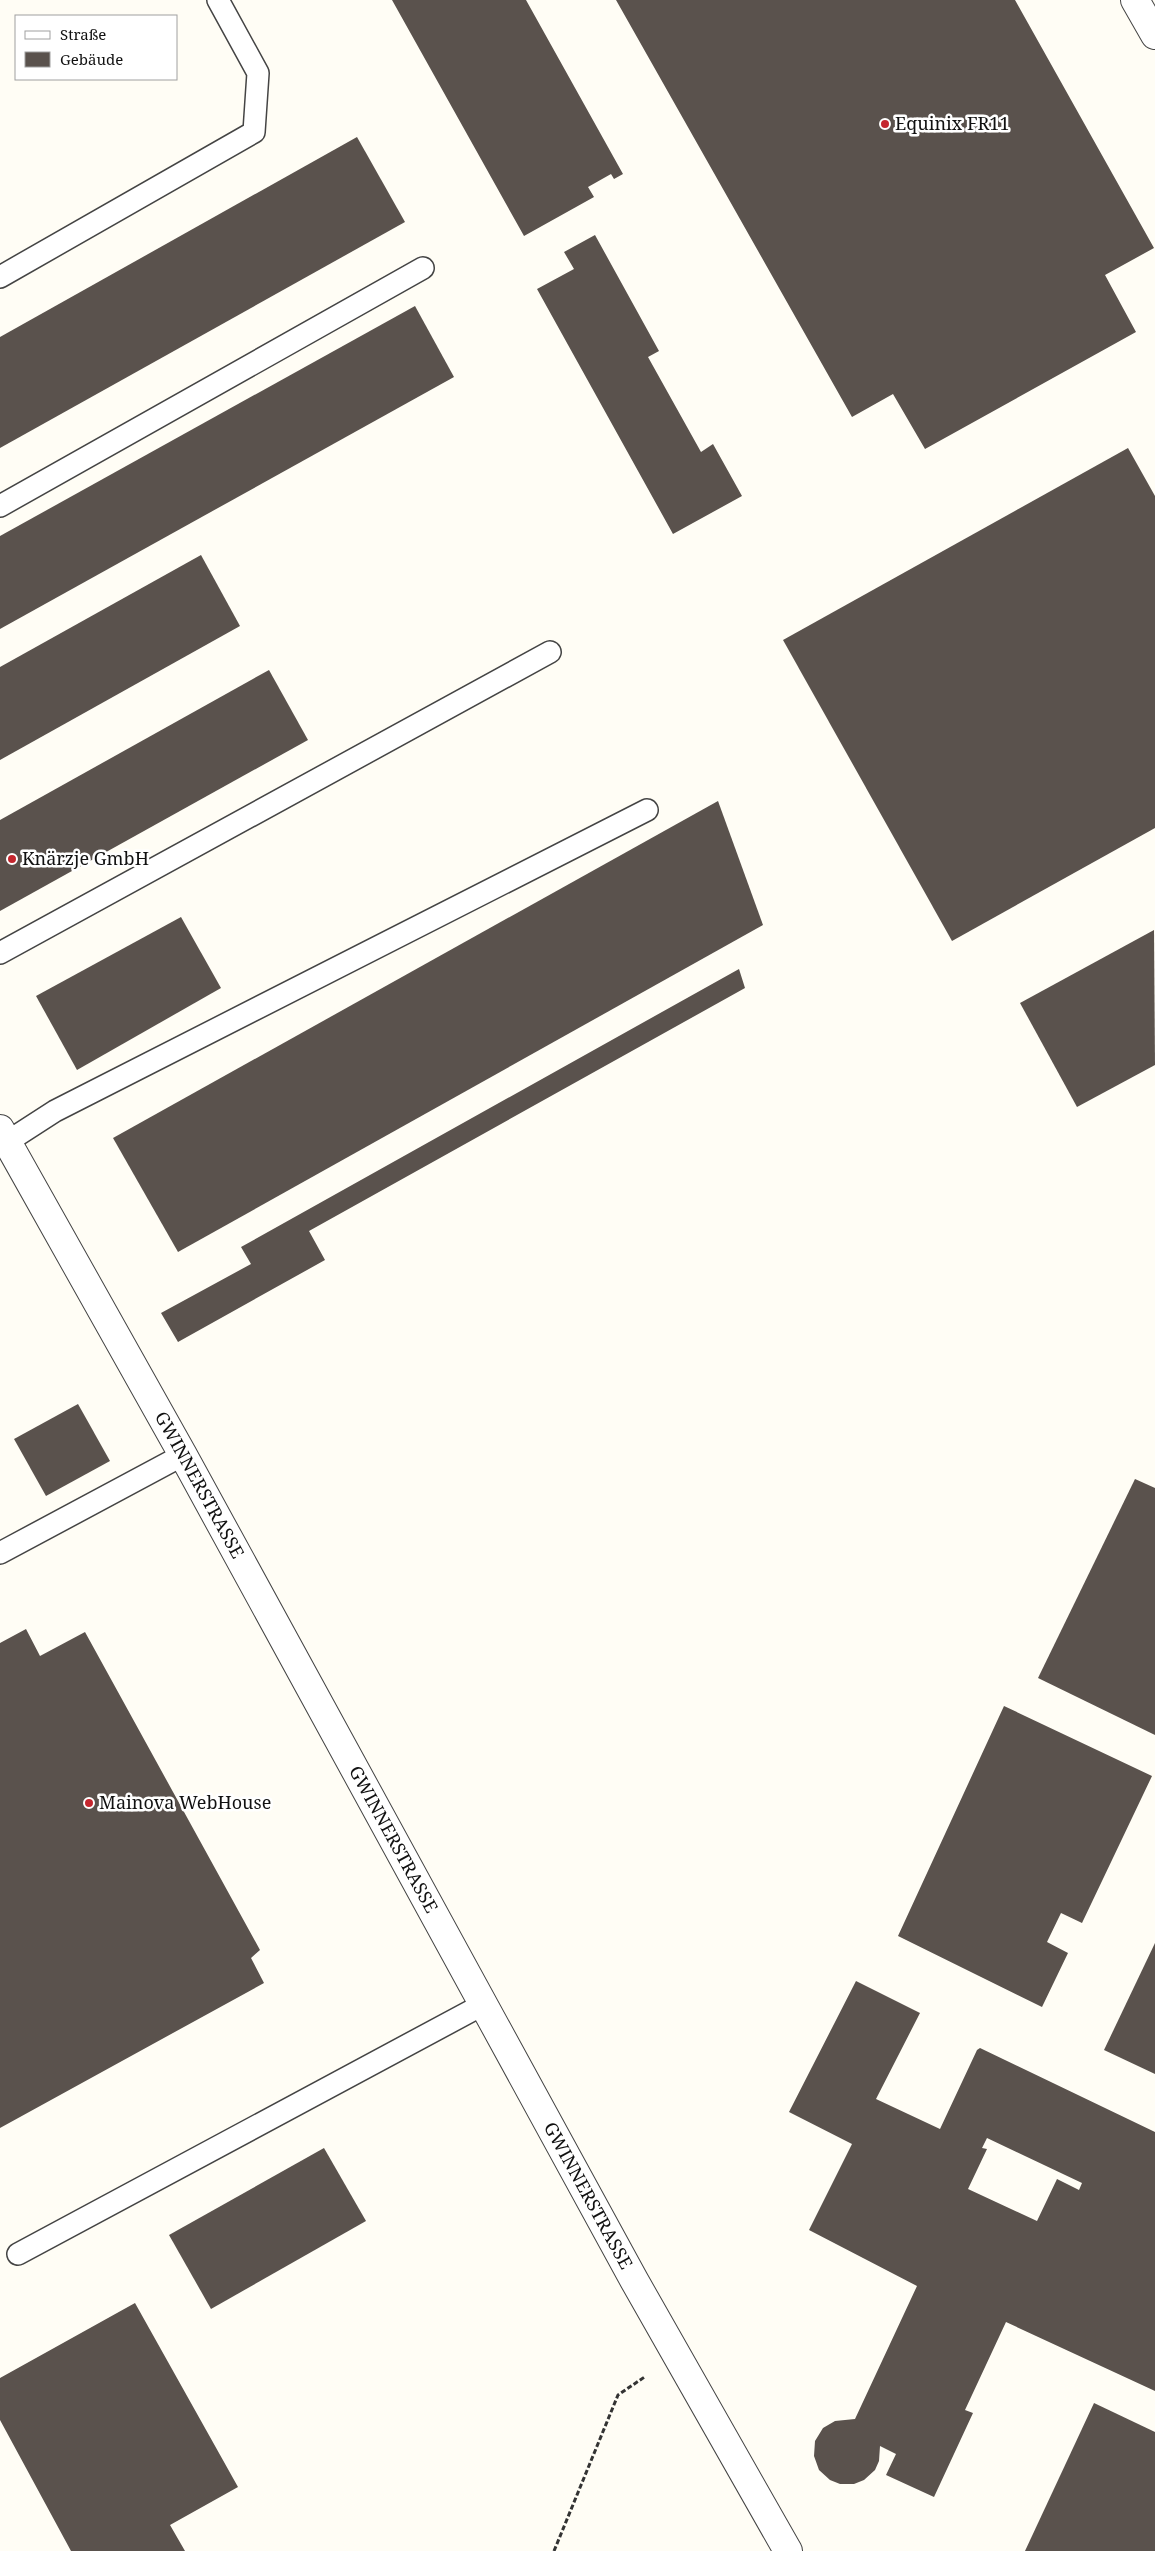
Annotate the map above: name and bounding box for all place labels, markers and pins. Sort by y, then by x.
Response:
place label: Equinix FR11 [895,111,1009,135]
marker: Equinix FR11 [879,118,891,130]
place label: Knärzje GmbH [22,846,149,870]
marker: Knärzje GmbH [6,853,18,865]
place label: Mainova WebHouse [99,1790,271,1814]
marker: Mainova WebHouse [83,1797,95,1809]

